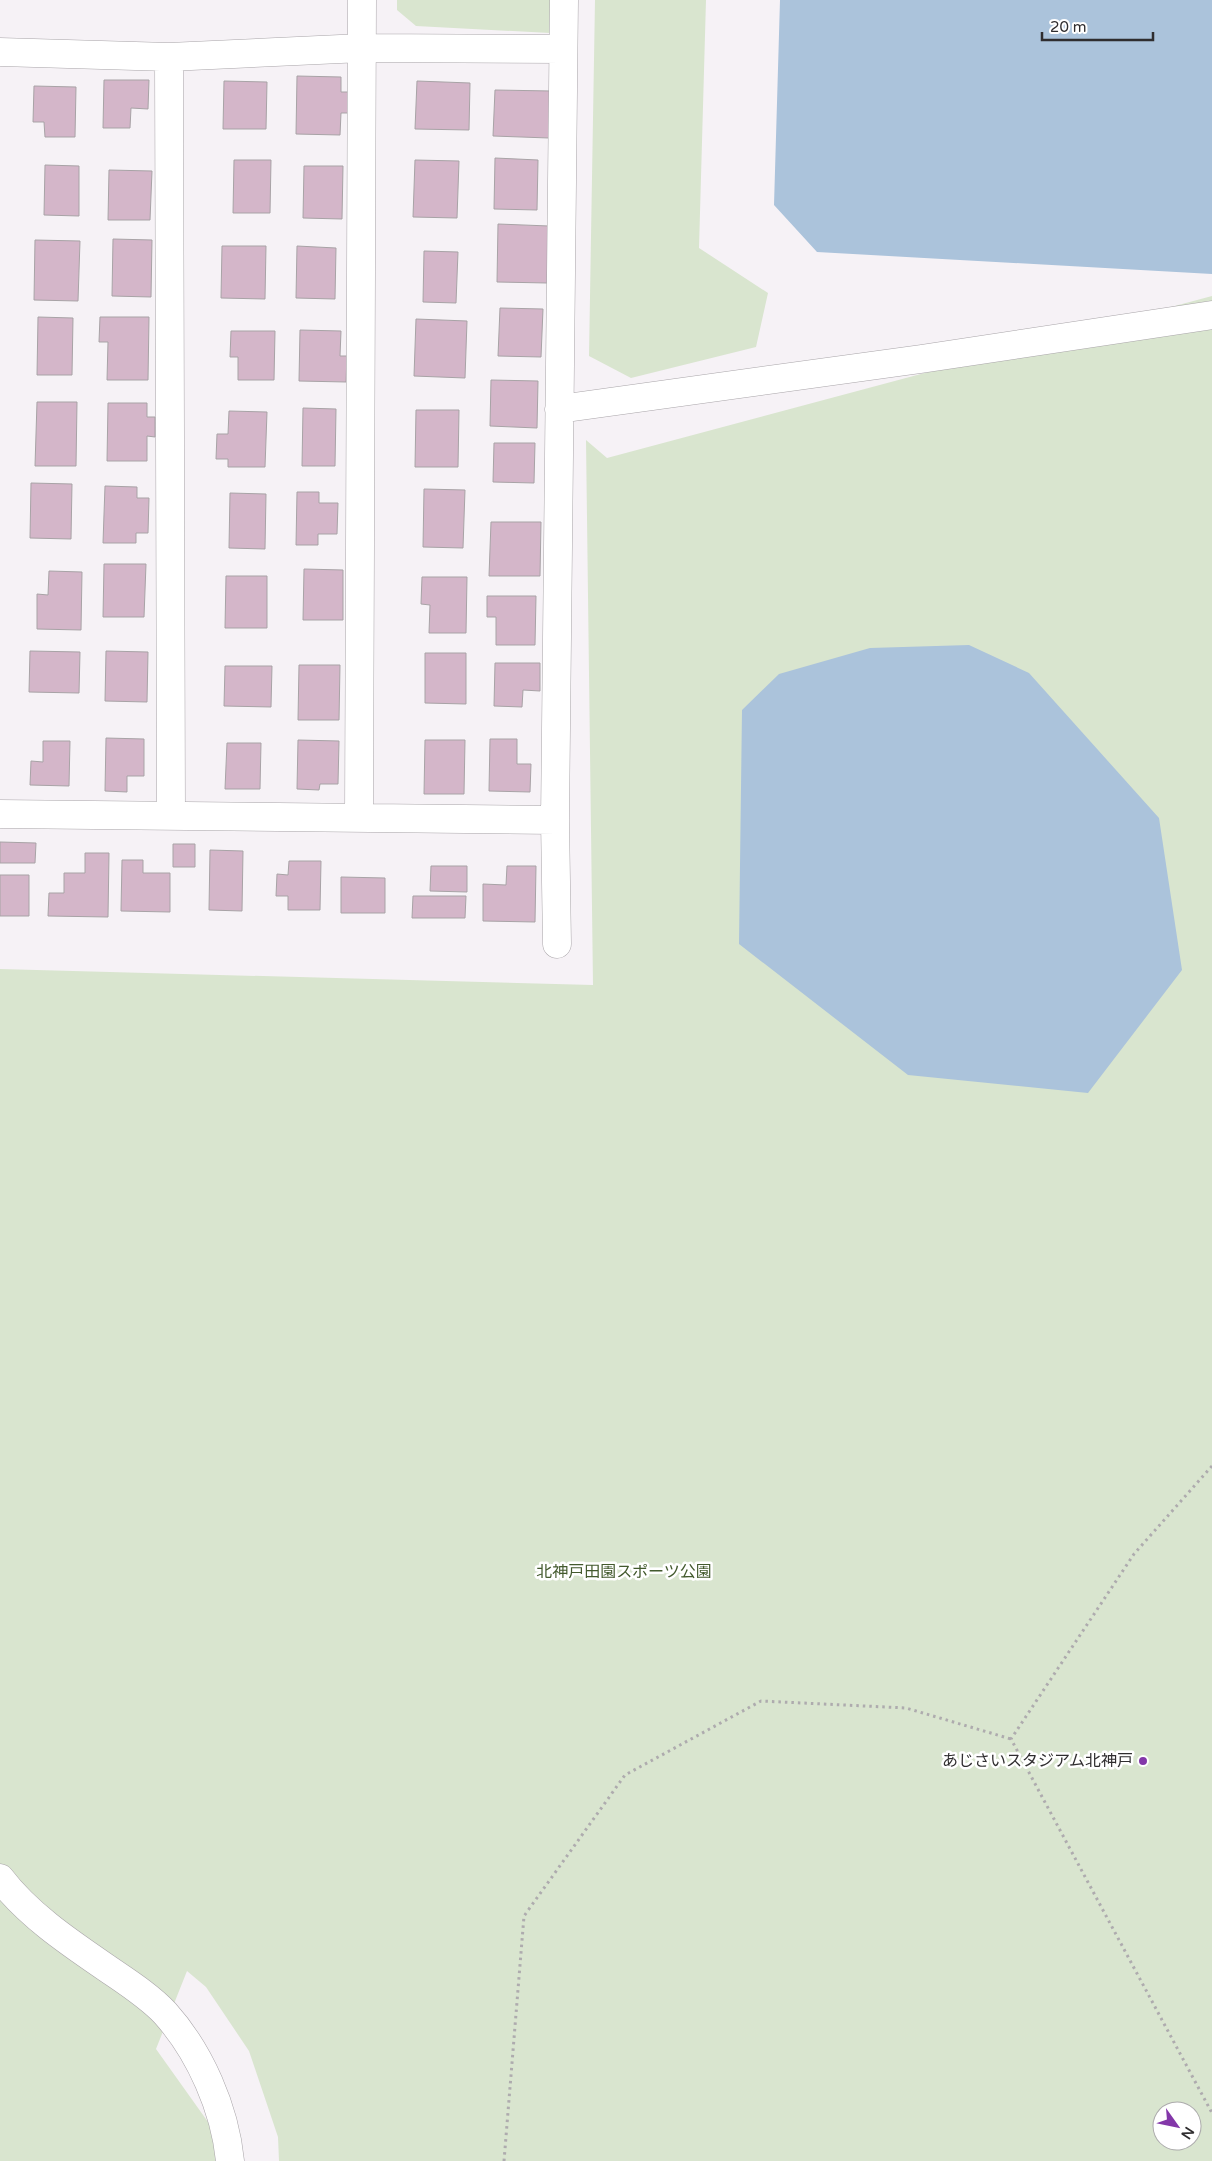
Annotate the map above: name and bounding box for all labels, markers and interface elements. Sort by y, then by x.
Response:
scale bar [1042,10,1153,42]
text: 20 m [1050,18,1087,36]
park label: 北神戸田園スポーツ公園 [536,1562,712,1582]
place label: あじさいスタジアム北神戸 [942,1751,1133,1771]
marker: あじさいスタジアム北神戸 [1137,1755,1149,1767]
north arrow [1152,2101,1202,2151]
text: N [1177,2123,1198,2142]

